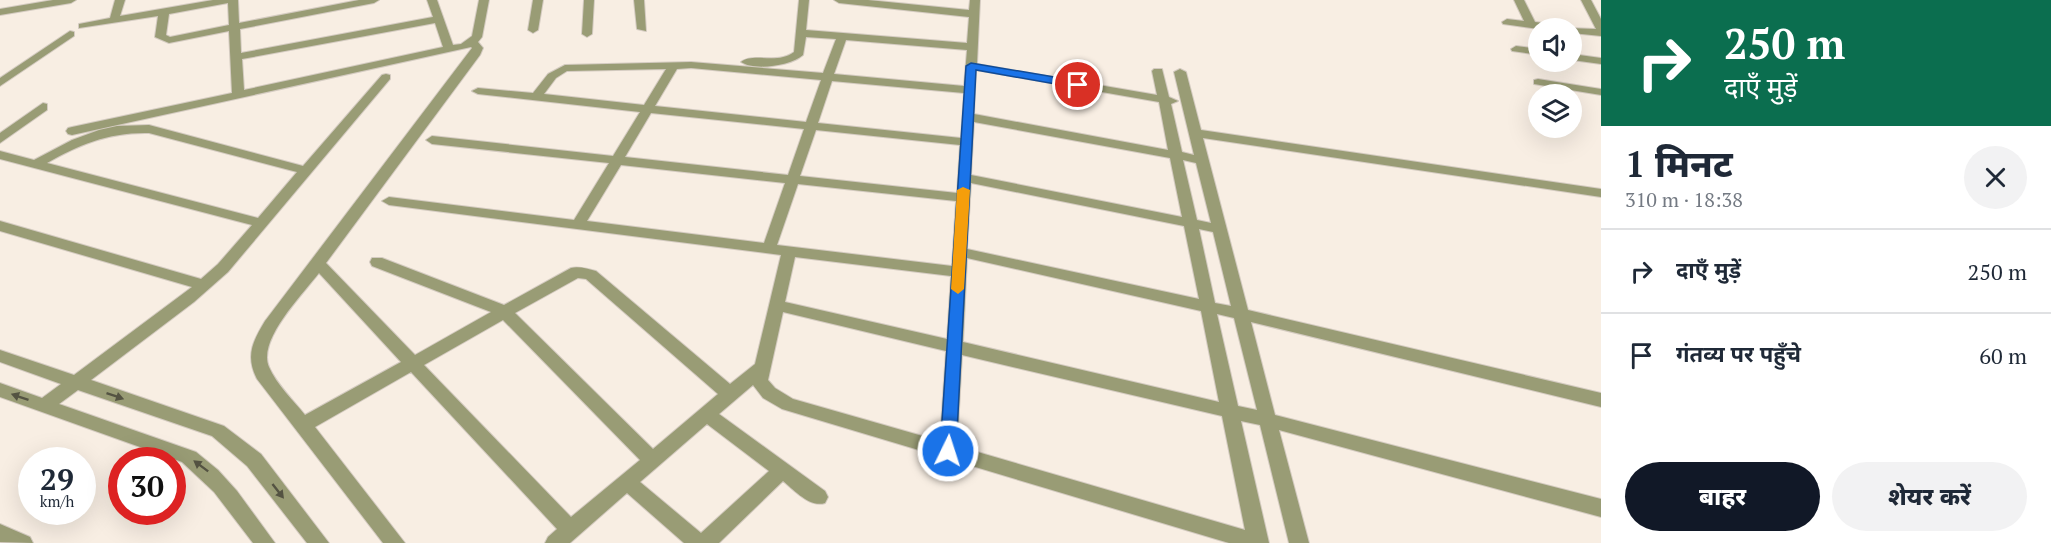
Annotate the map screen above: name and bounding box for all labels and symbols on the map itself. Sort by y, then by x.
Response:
pin [1052,59,1103,110]
one-way arrow [11,391,29,401]
one-way arrow [106,391,124,401]
position arrow [916,419,980,483]
speed limit sign: 30 [108,447,186,525]
one-way arrow [194,460,210,472]
one-way arrow [272,484,284,499]

